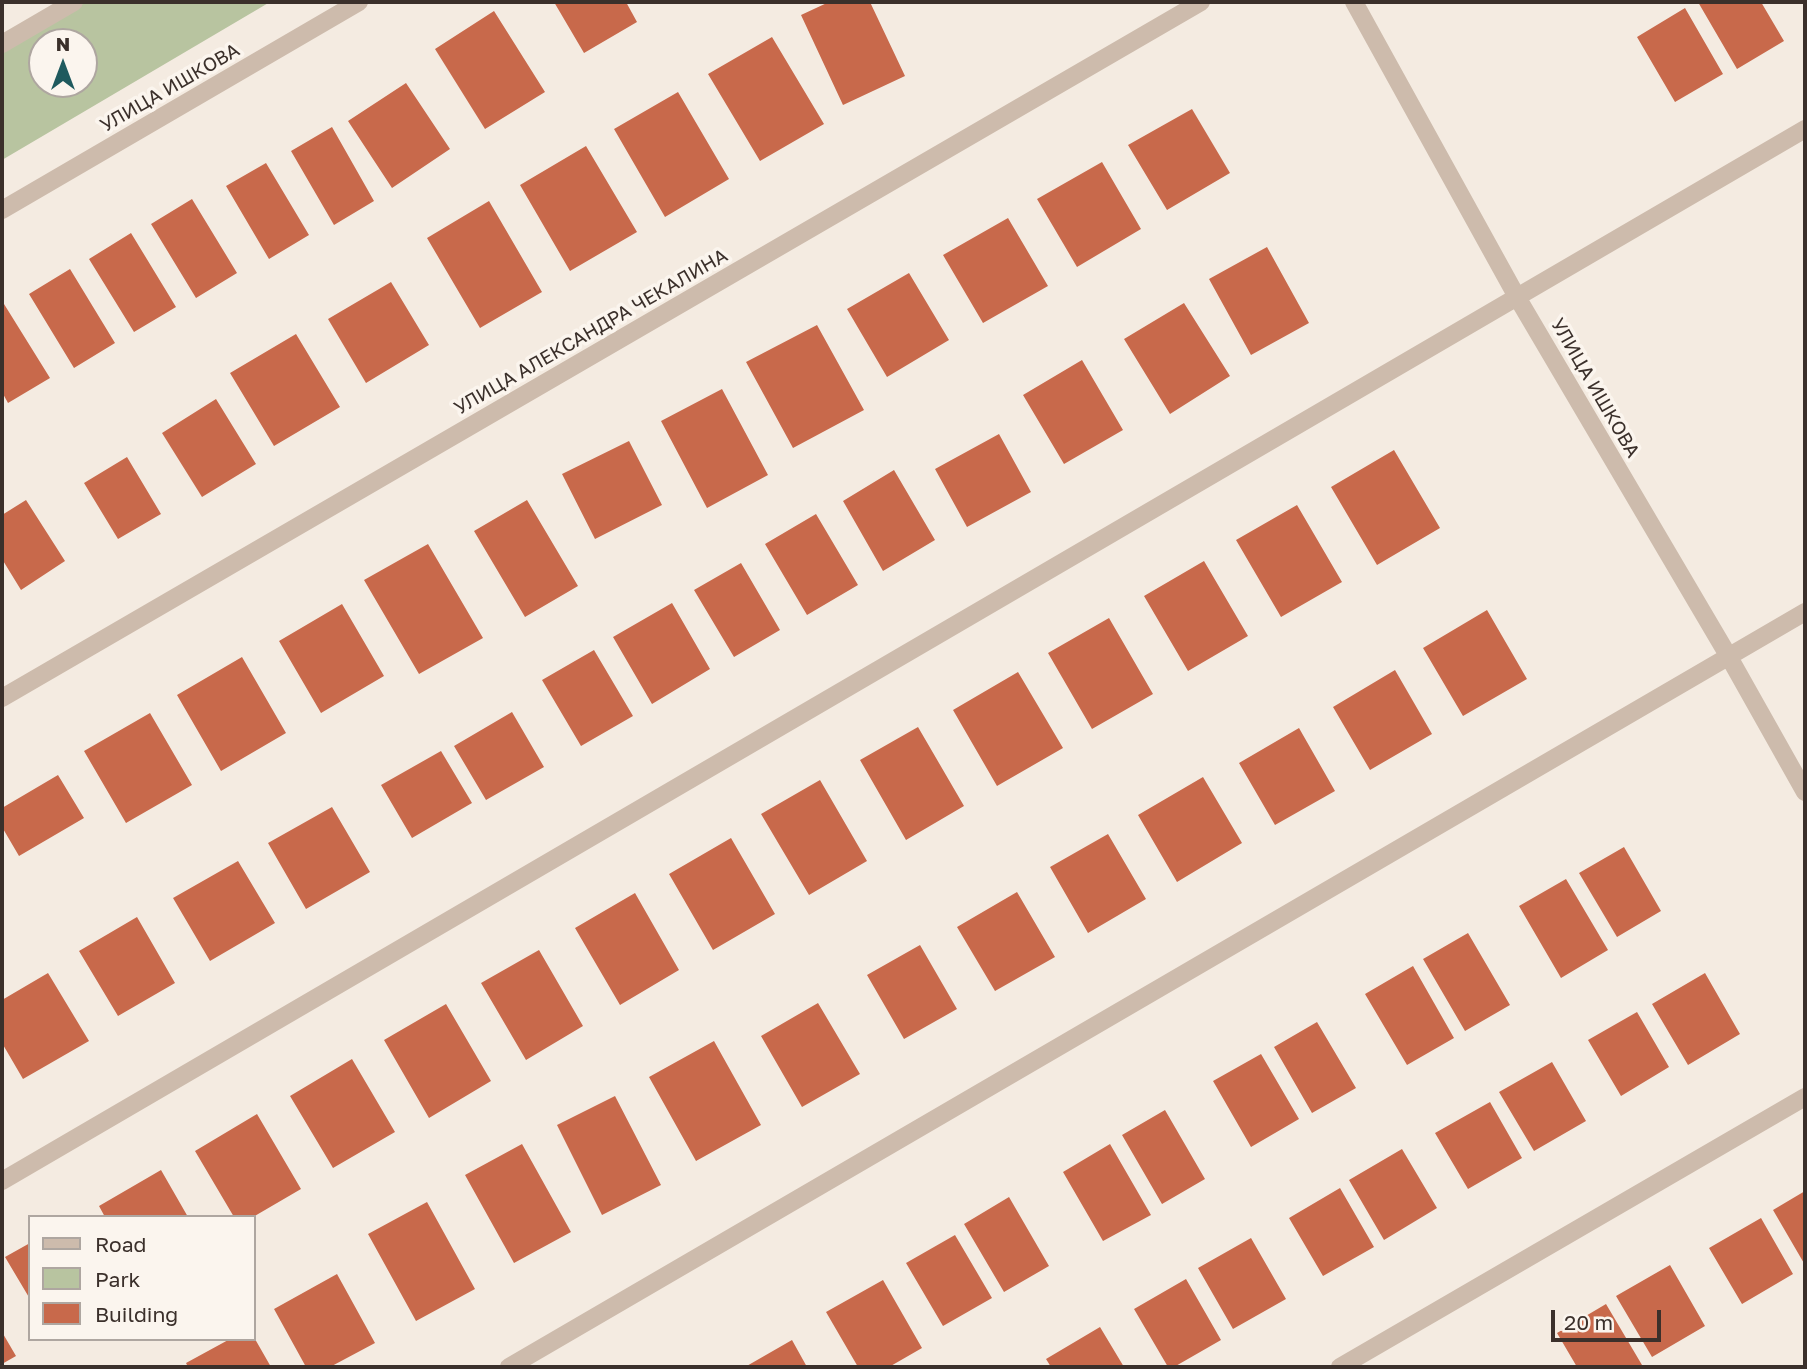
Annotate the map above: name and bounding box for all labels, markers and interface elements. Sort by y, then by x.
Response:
north arrow [28,28,98,98]
text: N [56,32,70,55]
street label: УЛИЦА ИШКОВА [96,39,244,137]
street label: УЛИЦА АЛЕКСАНДРА ЧЕКАЛИНА [450,244,732,420]
street label: УЛИЦА ИШКОВА [1546,314,1644,462]
legend [28,1215,256,1341]
text: Road [95,1231,146,1257]
text: Park [95,1266,140,1292]
scale bar [1555,1296,1665,1340]
text: Building [95,1301,178,1327]
text: 20 m [1564,1309,1613,1335]

